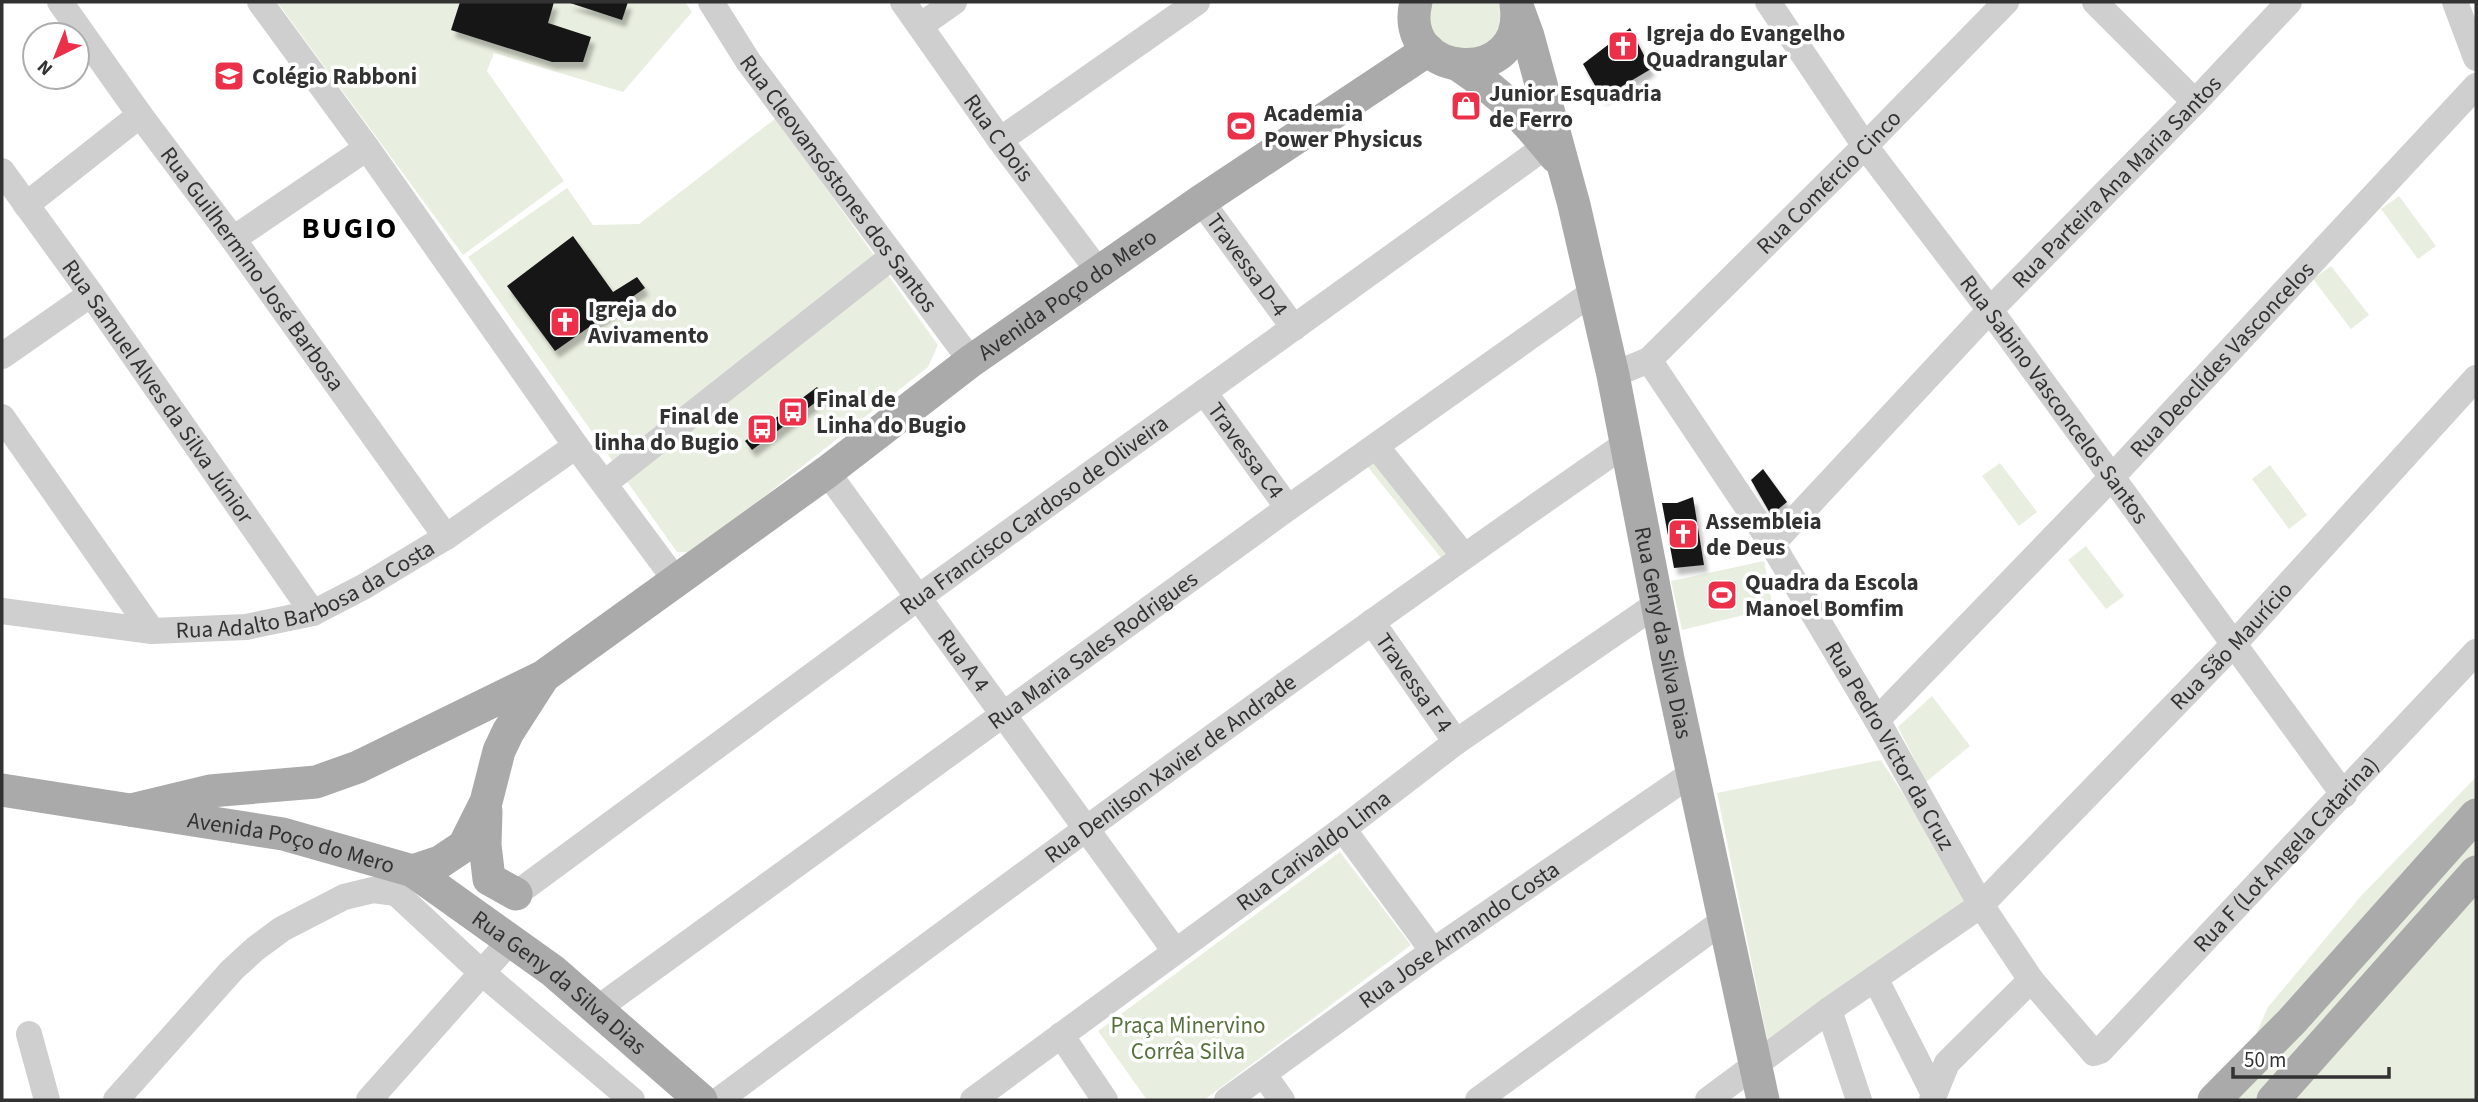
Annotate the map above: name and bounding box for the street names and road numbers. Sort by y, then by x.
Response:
street label: Rua Cleovansóstones dos Santos [732,47,946,319]
street label: Rua Parteira Ana Maria Santos [2004,68,2229,296]
street label: Rua C Dois [956,87,1042,188]
street label: Rua Comércio Cinco [1749,102,1909,262]
street label: Rua Guilhermino José Barbosa [153,140,353,398]
street label: Travessa D-4 [1199,206,1297,323]
street label: Avenida Poço do Mero [971,220,1163,368]
street label: Rua Samuel Alves da Silva Júnior [54,252,263,531]
street label: Rua Deoclídes Vasconcelos [2122,254,2321,465]
street label: Rua Sabino Vasconcelos Santos [1952,268,2157,530]
street label: Travessa C4 [1200,395,1293,506]
street label: Rua Francisco Cardoso de Oliveira [893,406,1175,623]
street label: Rua Geny da Silva Dias [1626,524,1701,742]
street label: Rua Adalto Barbosa da Costa [175,531,441,646]
street label: Rua Maria Sales Rodrigues [981,562,1204,737]
street label: Rua São Maurício [2162,574,2300,717]
street label: Rua A 4 [930,622,998,699]
street label: Travessa F 4 [1368,626,1461,739]
street label: Rua Pedro Victor da Cruz [1817,635,1963,856]
street label: Rua Denilson Xavier de Andrade [1037,665,1303,871]
street label: Rua F (Lot Angela Catarina) [2185,749,2386,959]
street label: Rua Carivaldo Lima [1229,782,1397,919]
street label: Avenida Poço do Mero [185,803,399,881]
street label: Rua Jose Armando Costa [1352,853,1566,1016]
street label: Rua Geny da Silva Dias [465,902,654,1062]

